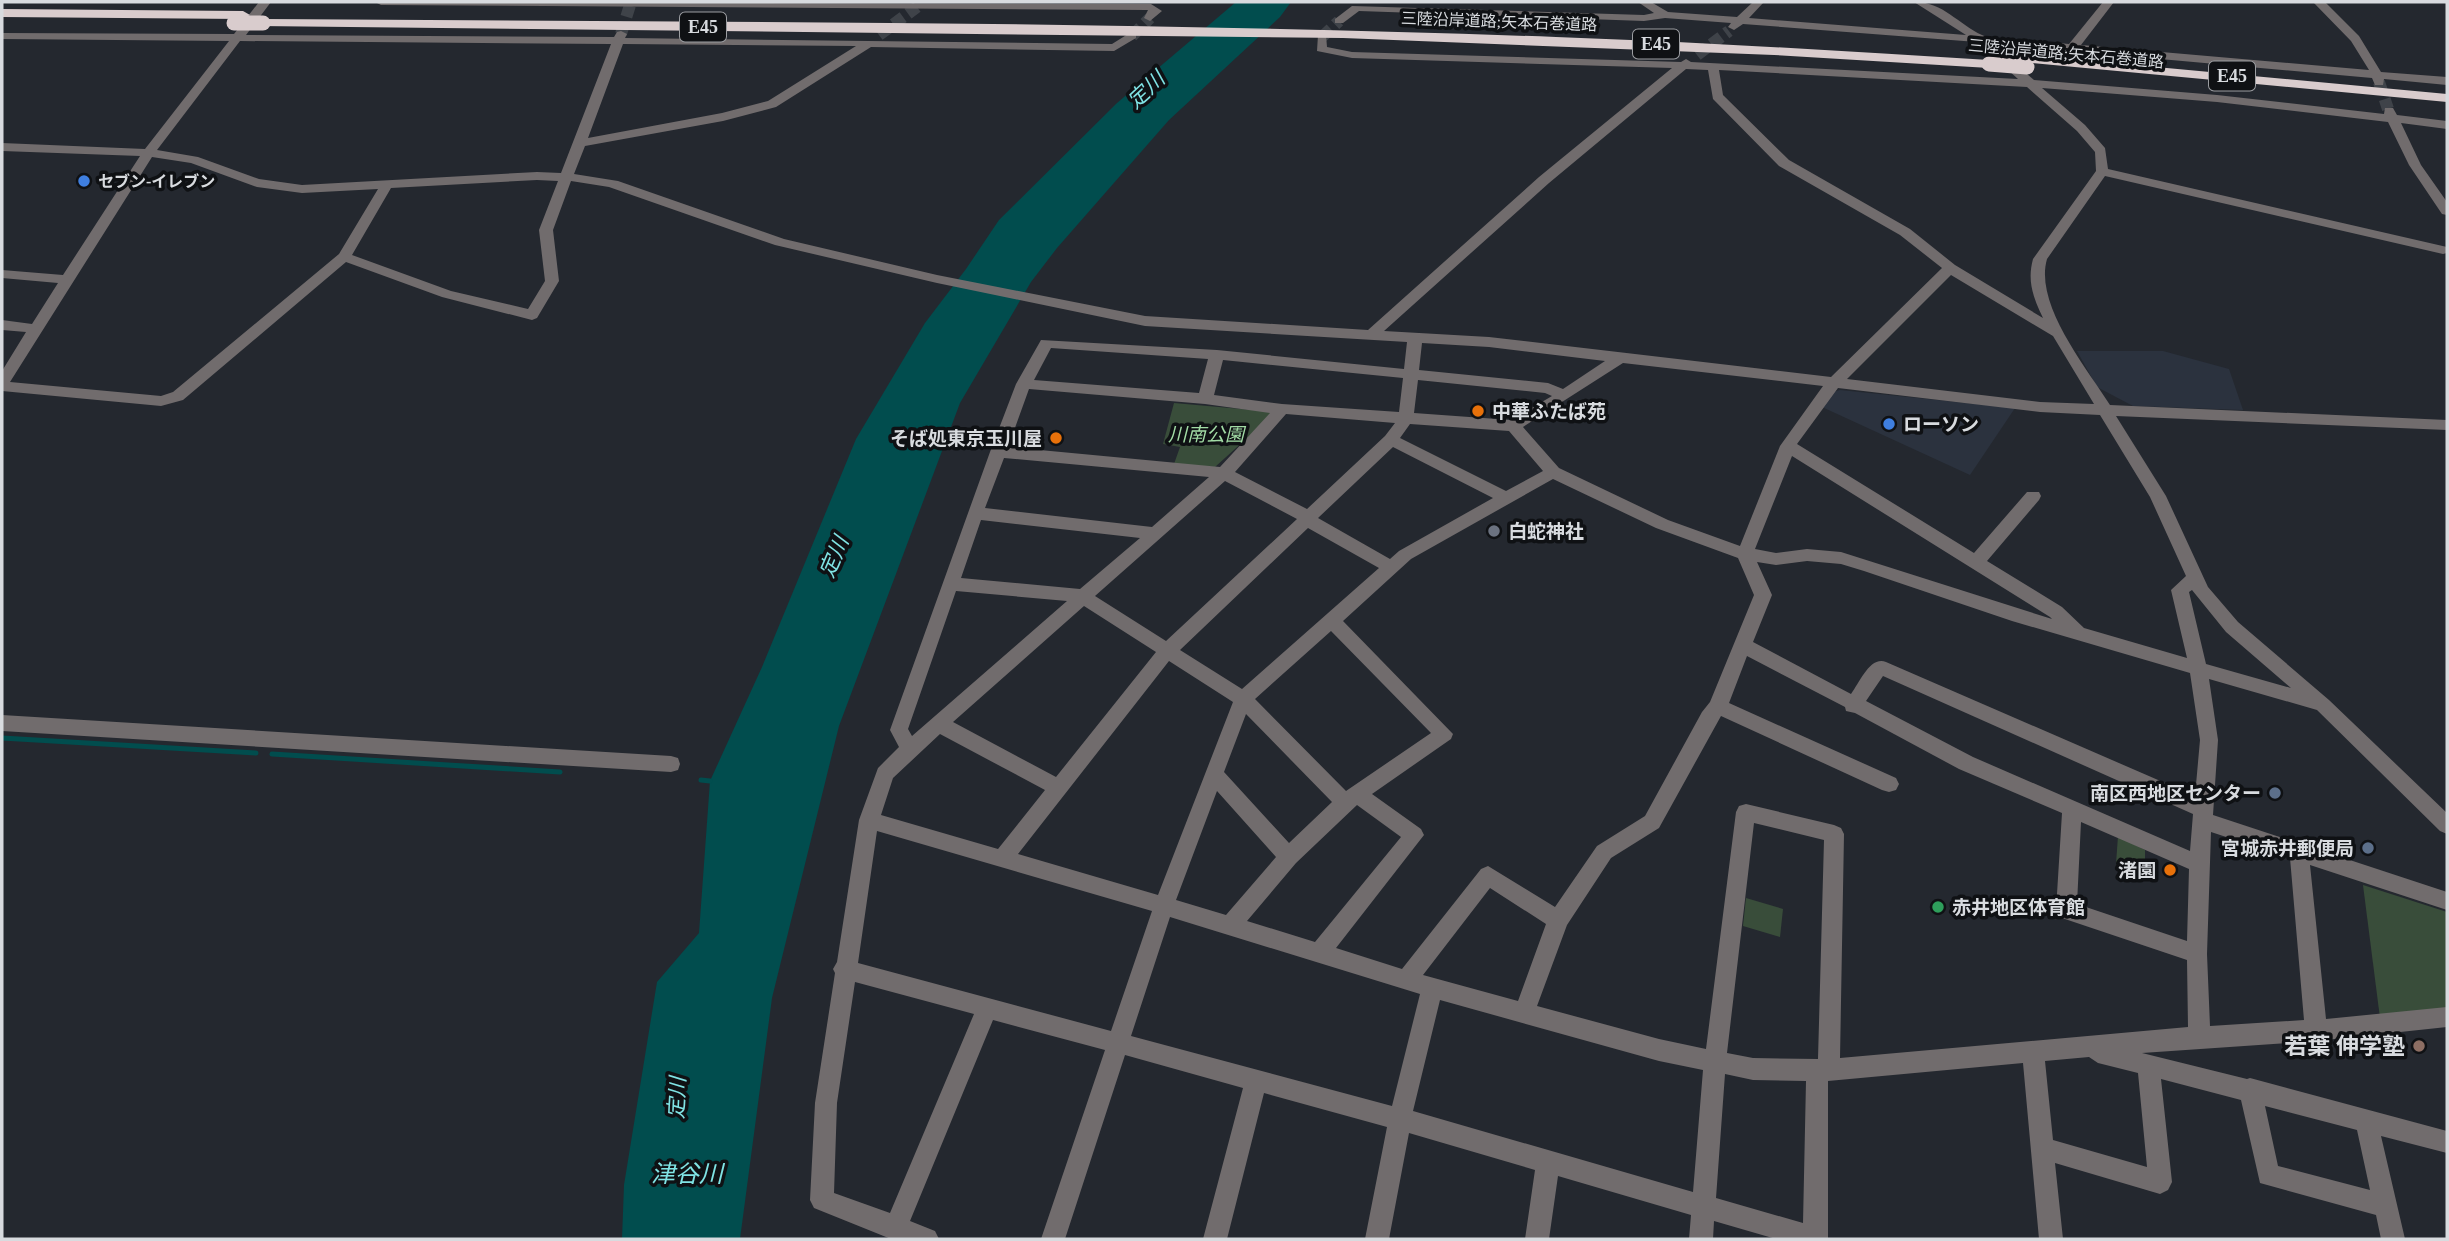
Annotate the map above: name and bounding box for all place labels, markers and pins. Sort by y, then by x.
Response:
marker: セブン-イレブン [76,173,92,189]
place label: セブン-イレブン [98,173,215,190]
place label: 中華ふたば苑 [1492,401,1606,422]
marker: 中華ふたば苑 [1470,403,1486,419]
place label: ローソン [1903,414,1979,435]
marker: ローソン [1881,416,1897,432]
place label: そば処東京玉川屋 [890,428,1042,449]
marker: そば処東京玉川屋 [1048,430,1064,446]
place label: 白蛇神社 [1508,521,1584,542]
marker: 白蛇神社 [1486,523,1502,539]
place label: 南区西地区センター [2090,783,2261,804]
marker: 南区西地区センター [2267,785,2283,801]
place label: 宮城赤井郵便局 [2221,838,2354,859]
marker: 宮城赤井郵便局 [2360,840,2376,856]
place label: 渚園 [2118,860,2156,881]
marker: 渚園 [2162,862,2178,878]
place label: 赤井地区体育館 [1952,897,2085,918]
marker: 赤井地区体育館 [1930,899,1946,915]
place label: 若葉 伸学塾 [2284,1034,2405,1059]
marker: 若葉 伸学塾 [2411,1038,2427,1054]

